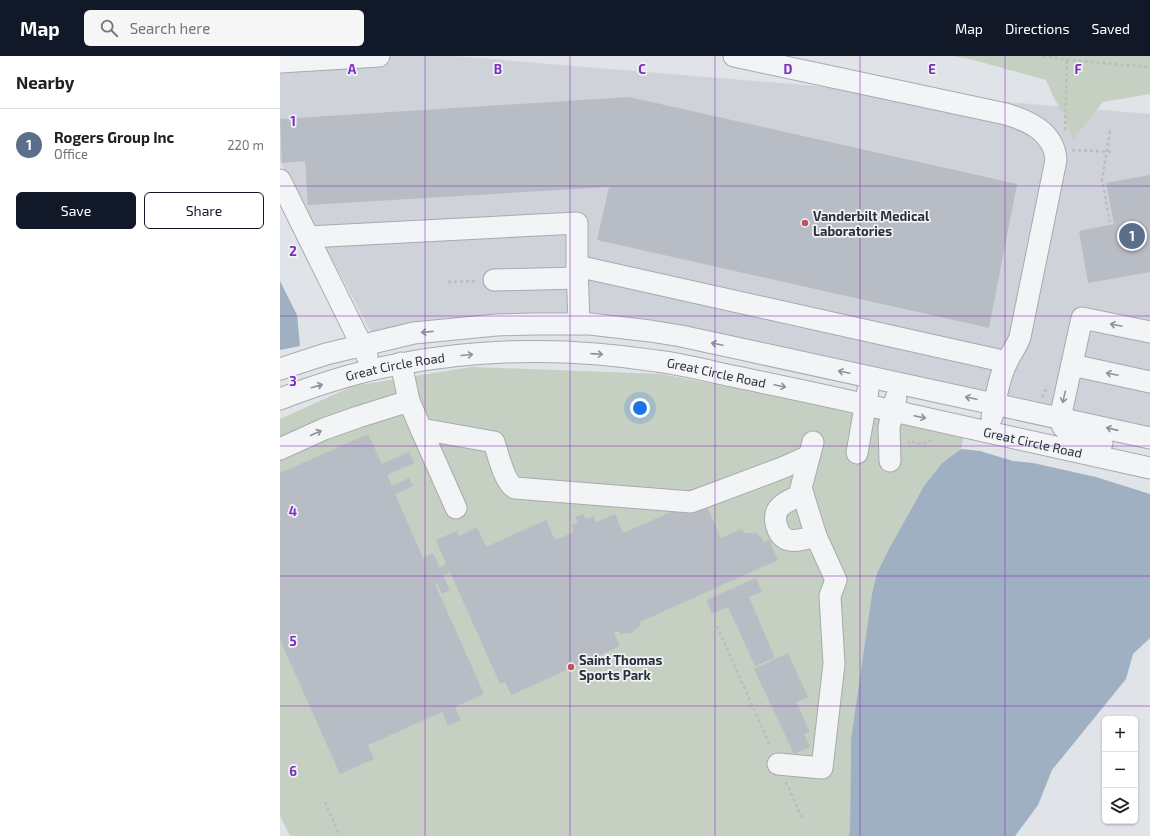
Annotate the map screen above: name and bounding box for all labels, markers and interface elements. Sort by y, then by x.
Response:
search box [84,10,364,46]
text: Map [20,17,60,40]
icon: search [98,17,120,39]
text: Search here [130,19,210,37]
text: Map [955,20,983,37]
text: Directions [1005,20,1070,37]
text: Saved [1092,20,1130,37]
text: A [348,61,357,77]
text: B [494,61,502,77]
text: C [638,61,646,77]
text: D [784,61,793,77]
text: E [928,61,936,77]
text: F [1074,61,1082,77]
text: Nearby [16,72,74,92]
text: 1 [290,113,296,129]
text: Rogers Group Inc [54,128,174,146]
text: 1 [26,137,32,153]
text: 220 m [227,137,264,153]
text: Office [54,146,88,162]
button: Save [16,192,136,229]
button: Share [144,192,264,229]
place label: Vanderbilt Medical Laboratories [813,208,930,239]
marker: Vanderbilt Medical Laboratories [800,218,810,228]
pin: 1 [1119,221,1145,251]
text: 2 [289,243,297,259]
one-way arrow [1110,321,1123,329]
one-way arrow [421,328,434,335]
one-way arrow [711,339,724,347]
street label: Great Circle Road [344,349,446,384]
one-way arrow [460,351,473,358]
one-way arrow [590,351,603,358]
street label: Great Circle Road [666,355,767,391]
one-way arrow [838,367,851,375]
one-way arrow [1106,369,1119,377]
text: 3 [289,373,297,389]
one-way arrow [310,382,323,389]
one-way arrow [773,382,786,390]
one-way arrow [1060,390,1068,403]
one-way arrow [965,394,978,402]
your location [630,398,650,418]
one-way arrow [913,413,926,421]
street label: Great Circle Road [982,424,1084,461]
one-way arrow [1106,425,1119,433]
one-way arrow [309,429,321,436]
text: 4 [289,503,297,519]
text: 5 [289,633,297,649]
place label: Saint Thomas Sports Park [579,652,662,683]
marker: Saint Thomas Sports Park [566,662,576,672]
map controls [1102,716,1138,824]
button: + [1102,716,1138,752]
button: − [1102,752,1138,788]
text: 6 [289,763,297,779]
button: layers [1102,788,1138,824]

